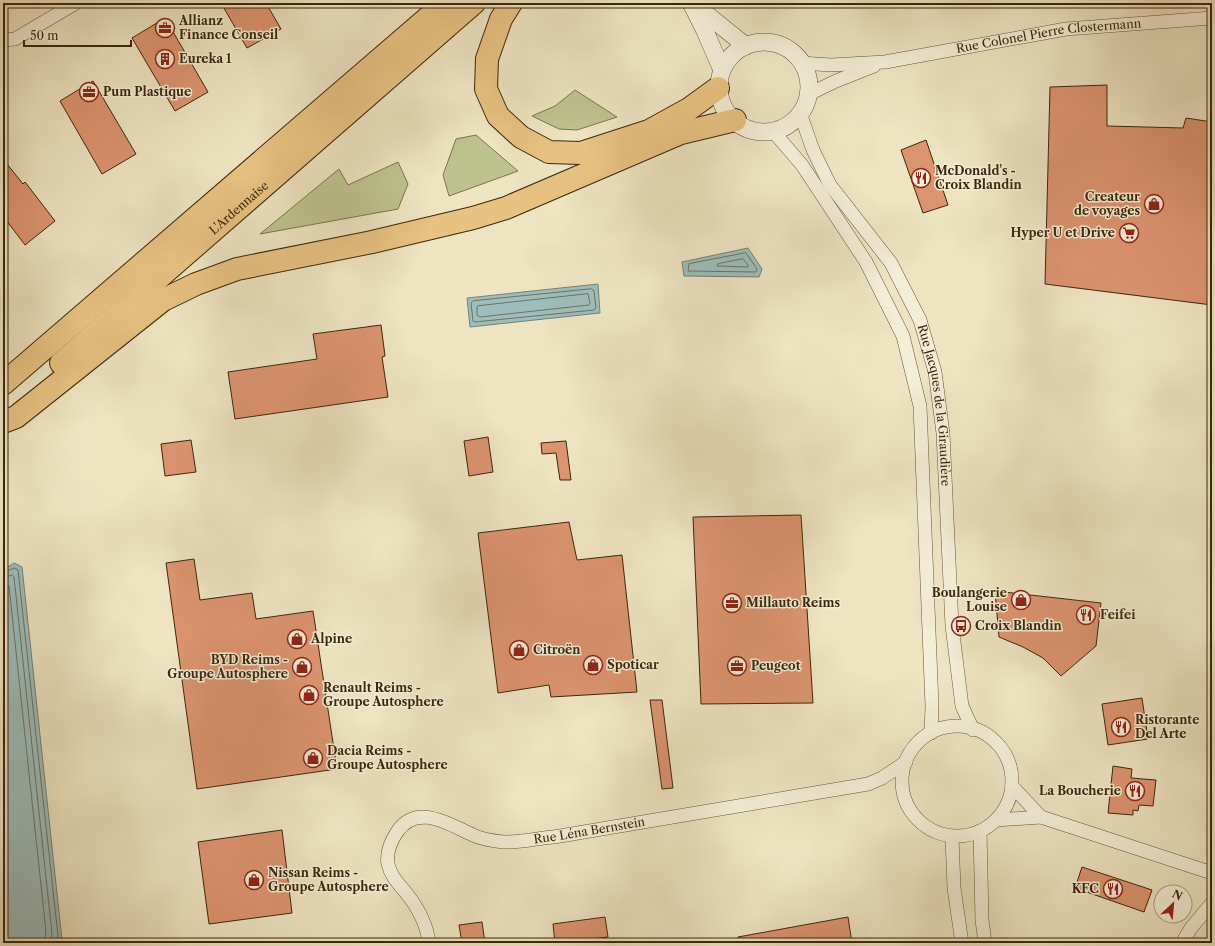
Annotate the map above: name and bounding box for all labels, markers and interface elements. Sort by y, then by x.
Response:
place label: Allianz Finance Conseil [178,13,278,42]
street label: Rue Colonel Pierre Clostermann [955,15,1142,56]
office icon: Allianz Finance Conseil [154,17,176,39]
scale bar [24,22,131,48]
text: 50 m [30,28,59,43]
building icon: Eureka 1 [154,48,176,70]
place label: Eureka 1 [179,51,232,66]
office icon: Pum Plastique [78,81,100,103]
place label: Pum Plastique [103,84,191,99]
place label: McDonald's - Croix Blandin [935,163,1022,192]
restaurant icon: McDonald's - Croix Blandin [910,167,932,189]
street label: L'Ardennaise [206,178,271,237]
place label: Createur de voyages [1074,189,1140,218]
shop icon: Createur de voyages [1143,193,1165,215]
supermarket icon: Hyper U et Drive [1118,222,1140,244]
place label: Hyper U et Drive [1011,225,1115,240]
street label: Rue Jacques de la Giraudière [915,322,953,487]
place label: Boulangerie Louise [932,585,1007,614]
shop icon: Boulangerie Louise [1010,589,1032,611]
office icon: Millauto Reims [721,592,743,614]
place label: Millauto Reims [746,595,840,610]
restaurant icon: Feifei [1075,604,1097,626]
place label: Feifei [1100,607,1136,622]
bus stop icon: Croix Blandin [950,615,972,637]
place label: Croix Blandin [975,618,1062,633]
shop icon: Alpine [286,628,308,650]
place label: Alpine [310,631,352,646]
shop icon: Citroën [508,639,530,661]
place label: Citroën [533,642,581,657]
place label: BYD Reims - Groupe Autosphere [167,652,288,681]
shop icon: Spoticar [582,654,604,676]
office icon: Peugeot [726,655,748,677]
shop icon: BYD Reims - Groupe Autosphere [291,656,313,678]
place label: Spoticar [607,657,659,672]
place label: Peugeot [751,658,801,673]
place label: Renault Reims - Groupe Autosphere [323,680,444,709]
shop icon: Renault Reims - Groupe Autosphere [298,684,320,706]
place label: Ristorante Del Arte [1135,712,1199,741]
restaurant icon: Ristorante Del Arte [1110,716,1132,738]
place label: Dacia Reims - Groupe Autosphere [327,743,448,772]
shop icon: Dacia Reims - Groupe Autosphere [302,747,324,769]
restaurant icon: La Boucherie [1124,780,1146,802]
place label: La Boucherie [1039,783,1121,798]
street label: Rue Léna Bernstein [532,814,646,846]
place label: Nissan Reims - Groupe Autosphere [268,865,389,894]
shop icon: Nissan Reims - Groupe Autosphere [243,869,265,891]
restaurant icon: KFC [1102,878,1124,900]
place label: KFC [1072,881,1099,896]
north arrow [1153,884,1193,924]
text: N [1170,887,1185,904]

